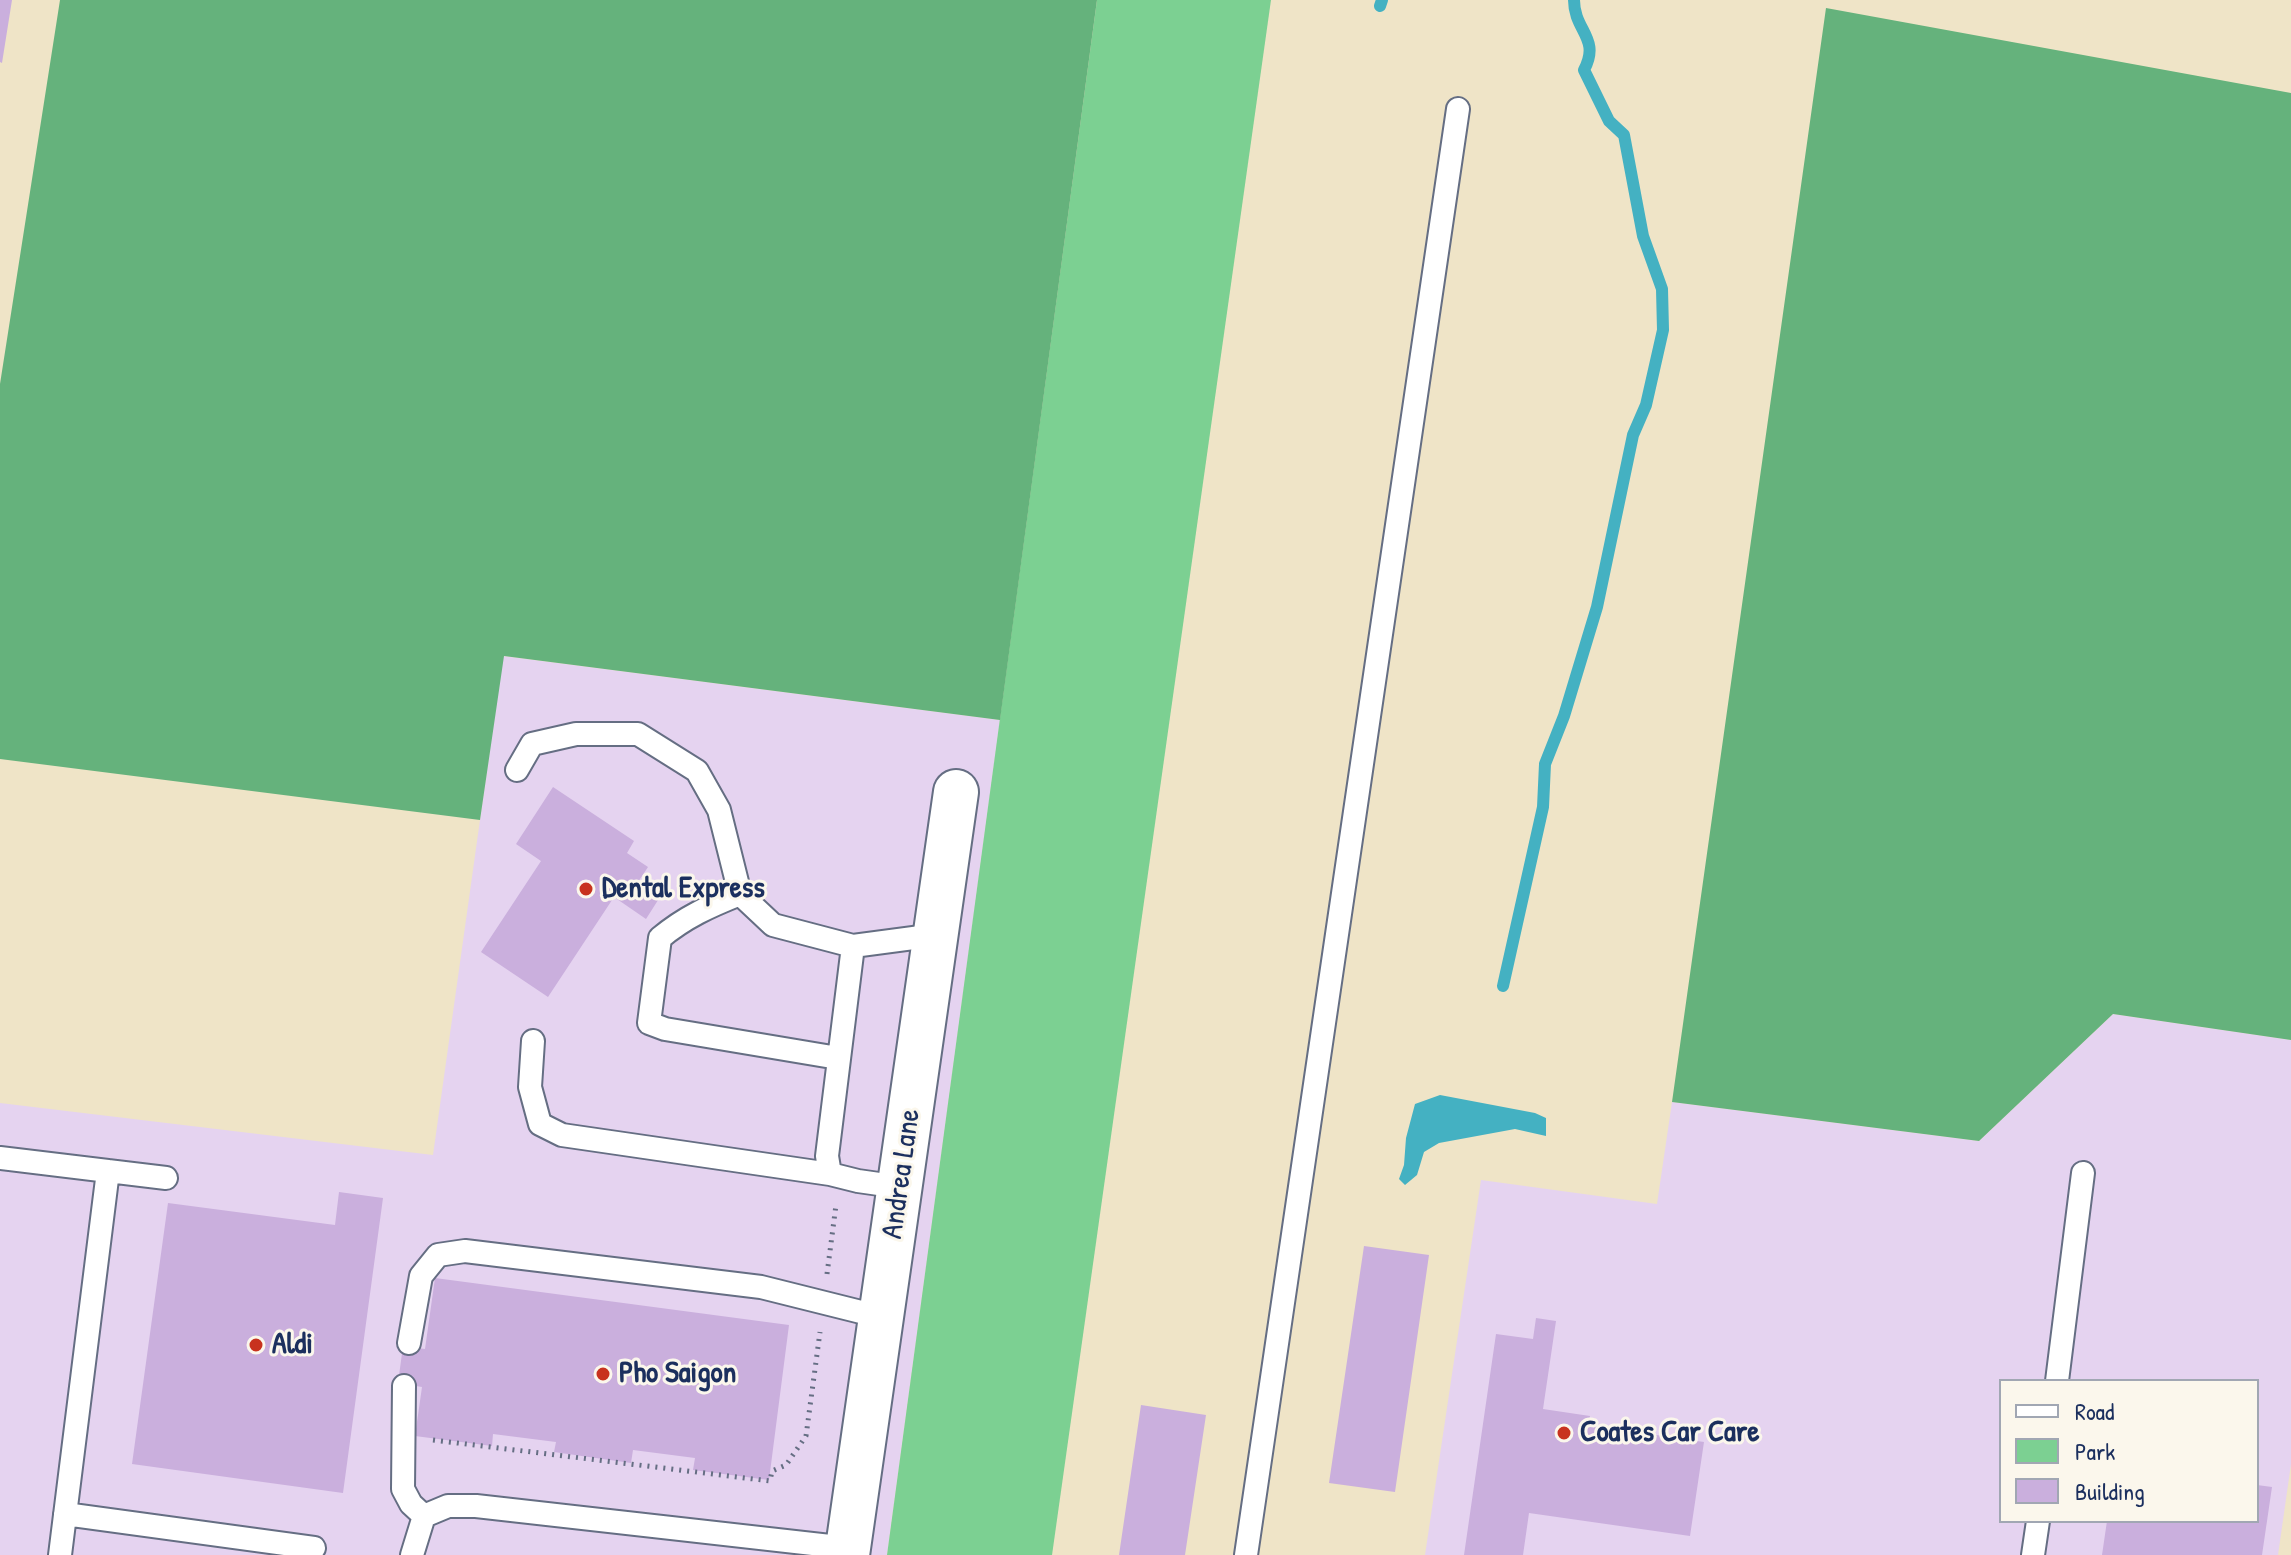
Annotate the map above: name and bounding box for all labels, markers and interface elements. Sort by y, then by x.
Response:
place label: Dental Express [602,871,765,907]
marker: Dental Express [577,880,595,898]
street label: Andrea Lane [875,1107,929,1241]
place label: Aldi [272,1327,313,1363]
marker: Aldi [247,1336,265,1354]
place label: Pho Saigon [619,1356,736,1392]
marker: Pho Saigon [594,1365,612,1383]
legend [1999,1379,2259,1523]
text: Road [2075,1395,2114,1427]
place label: Coates Car Care [1580,1415,1759,1451]
marker: Coates Car Care [1555,1424,1573,1442]
text: Park [2075,1435,2115,1467]
text: Building [2075,1475,2145,1507]

